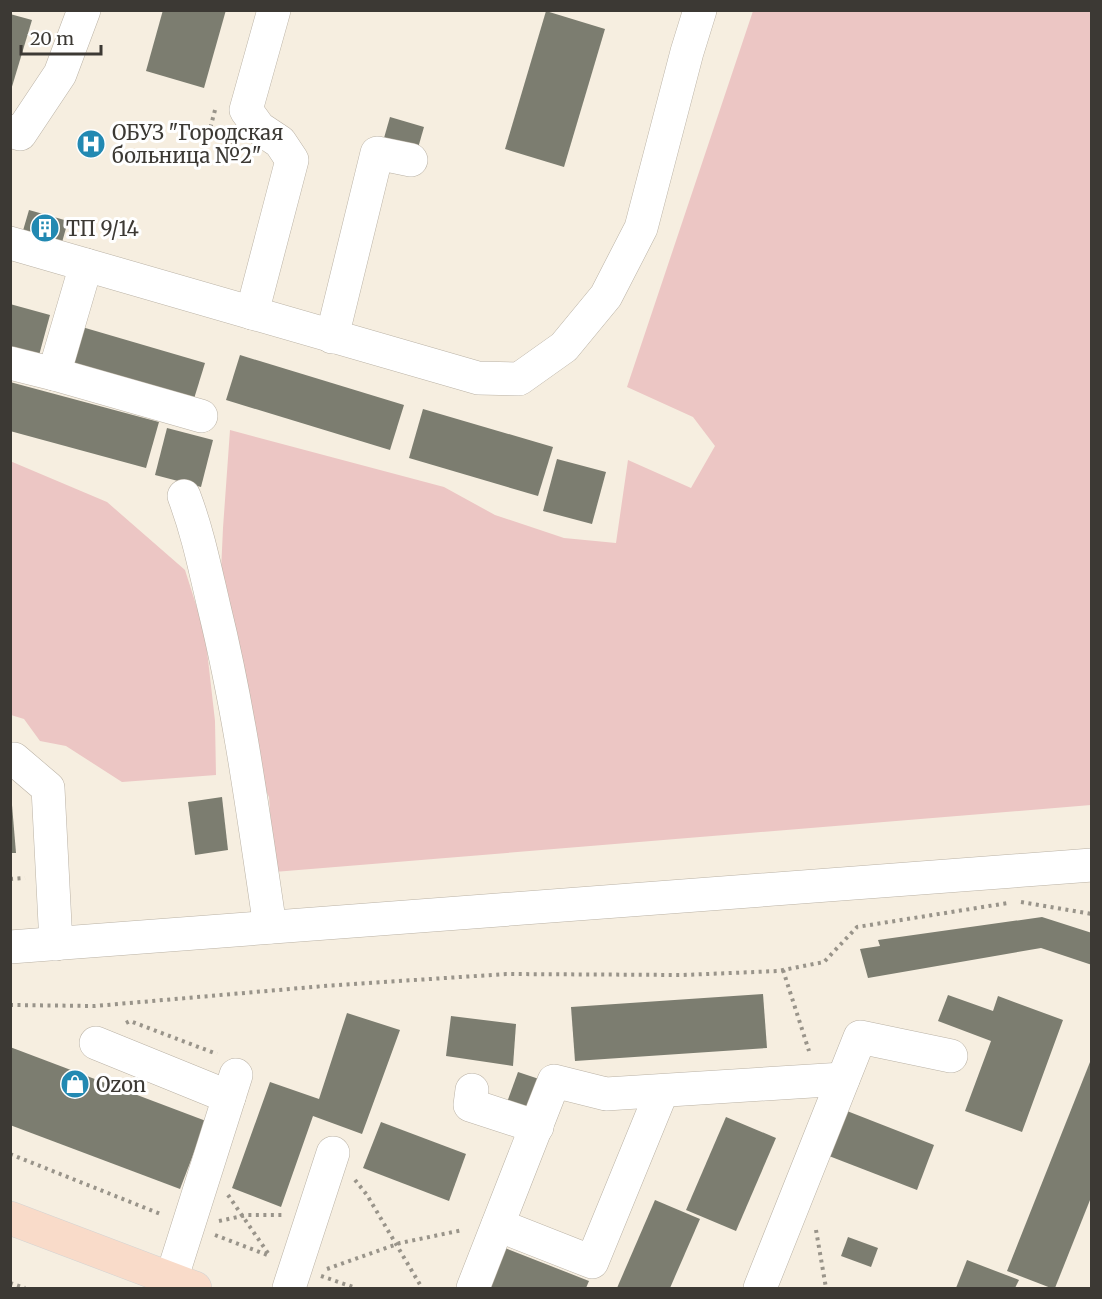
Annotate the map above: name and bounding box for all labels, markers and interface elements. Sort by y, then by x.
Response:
scale bar [21,18,100,56]
text: 20 m [30,27,74,50]
place label: ОБУЗ "Городская больница №2" [112,120,283,168]
hospital icon: ОБУЗ "Городская больница №2" [75,128,107,160]
building icon: ТП 9/14 [29,212,61,244]
place label: ТП 9/14 [66,216,139,241]
shop icon: Ozon [59,1068,91,1100]
place label: Ozon [96,1072,146,1097]

